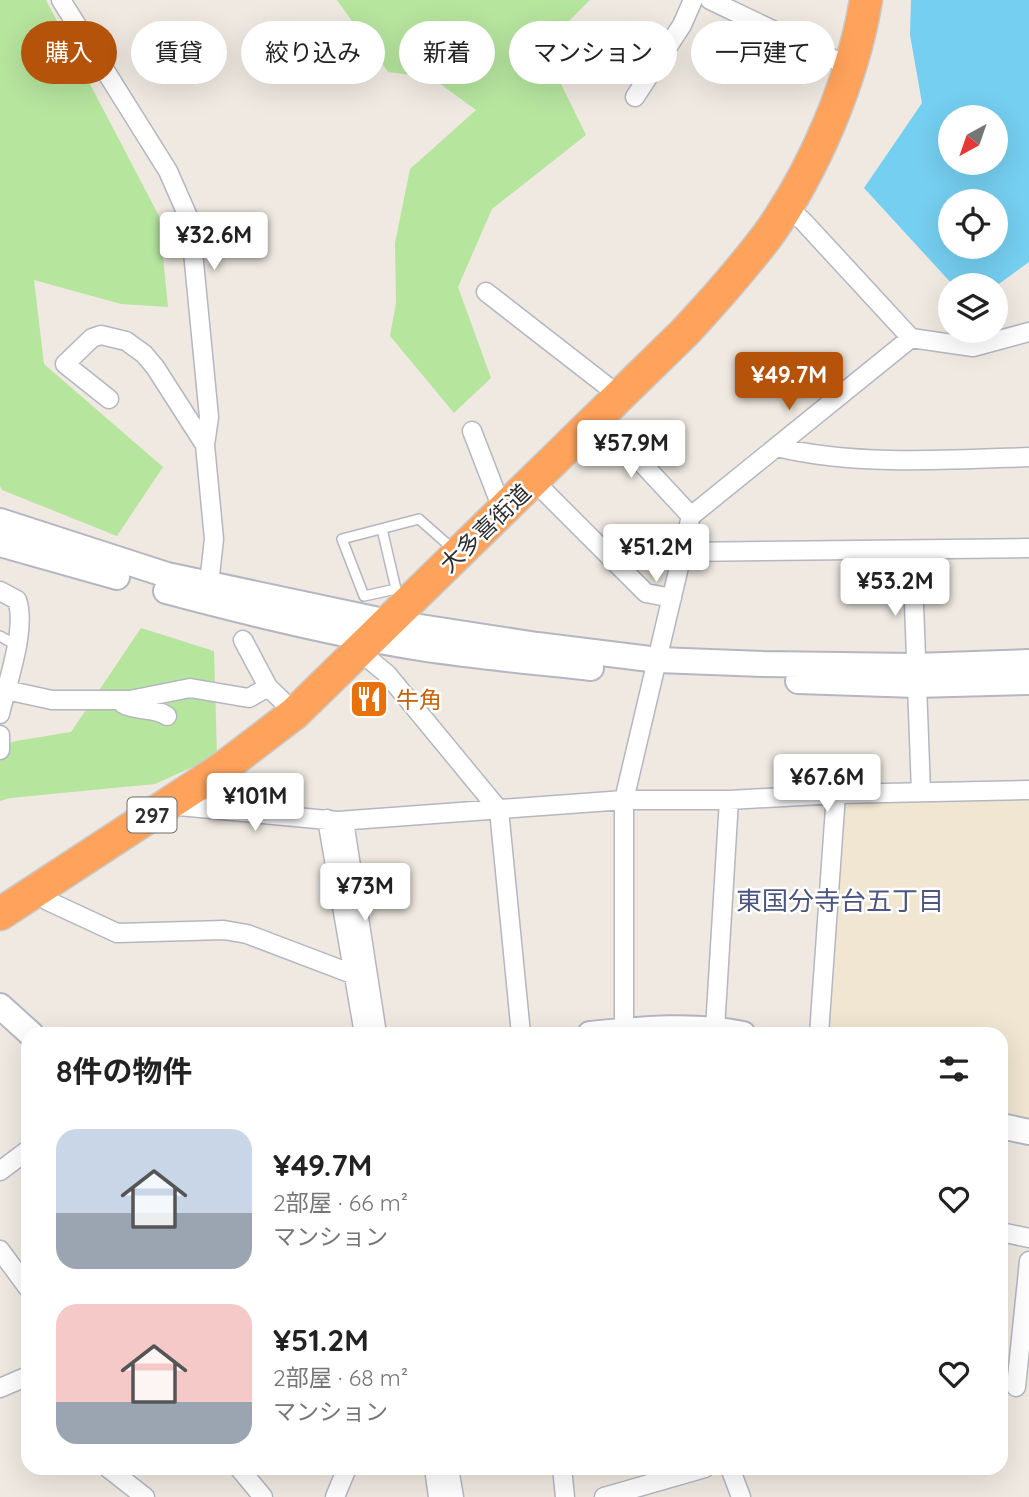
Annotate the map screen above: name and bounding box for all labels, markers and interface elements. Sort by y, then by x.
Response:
chip: 購入 [21,21,117,84]
chip: 賃貸 [131,21,227,84]
chip: 絞り込み [241,21,385,84]
chip: 新着 [399,21,495,84]
chip: マンション [509,21,677,84]
chip: 一戸建て [691,21,835,84]
north arrow [938,105,1008,175]
map controls [938,105,1008,343]
button: locate [938,189,1008,259]
pin: ¥32.6M [157,212,271,272]
text: ¥32.6M [176,220,252,249]
button: layers [938,273,1008,343]
pin: ¥49.7M [732,352,846,412]
text: ¥49.7M [751,360,827,389]
pin: ¥57.9M [574,420,688,480]
text: ¥57.9M [593,428,669,457]
street label: 大多喜街道 [434,478,536,578]
pin: ¥51.2M [599,524,713,584]
text: ¥51.2M [619,532,693,561]
pin: ¥53.2M [838,558,952,618]
text: ¥53.2M [857,566,933,595]
restaurant icon: 牛角 [348,678,390,720]
place label: 牛角 [396,685,442,714]
pin: ¥67.6M [770,754,884,814]
text: ¥67.6M [790,762,864,791]
pin: ¥101M [206,774,304,833]
text: ¥101M [223,781,287,810]
road number: 297 [128,798,176,832]
pin: ¥73M [324,864,406,923]
text: ¥73M [336,871,394,900]
district label: 東国分寺台五丁目 [736,884,944,917]
icon: filters [935,1050,973,1088]
text: 8件の物件 [56,1052,192,1090]
text: ¥49.7M [273,1146,372,1184]
icon: home [112,1157,196,1241]
icon: heart [935,1180,973,1218]
text: 2部屋 · 66 m² [273,1188,408,1217]
text: マンション [273,1222,388,1251]
text: ¥51.2M [273,1321,369,1359]
icon: home [112,1332,196,1416]
icon: heart [935,1355,973,1393]
text: 2部屋 · 68 m² [273,1363,408,1392]
text: マンション [273,1397,388,1426]

